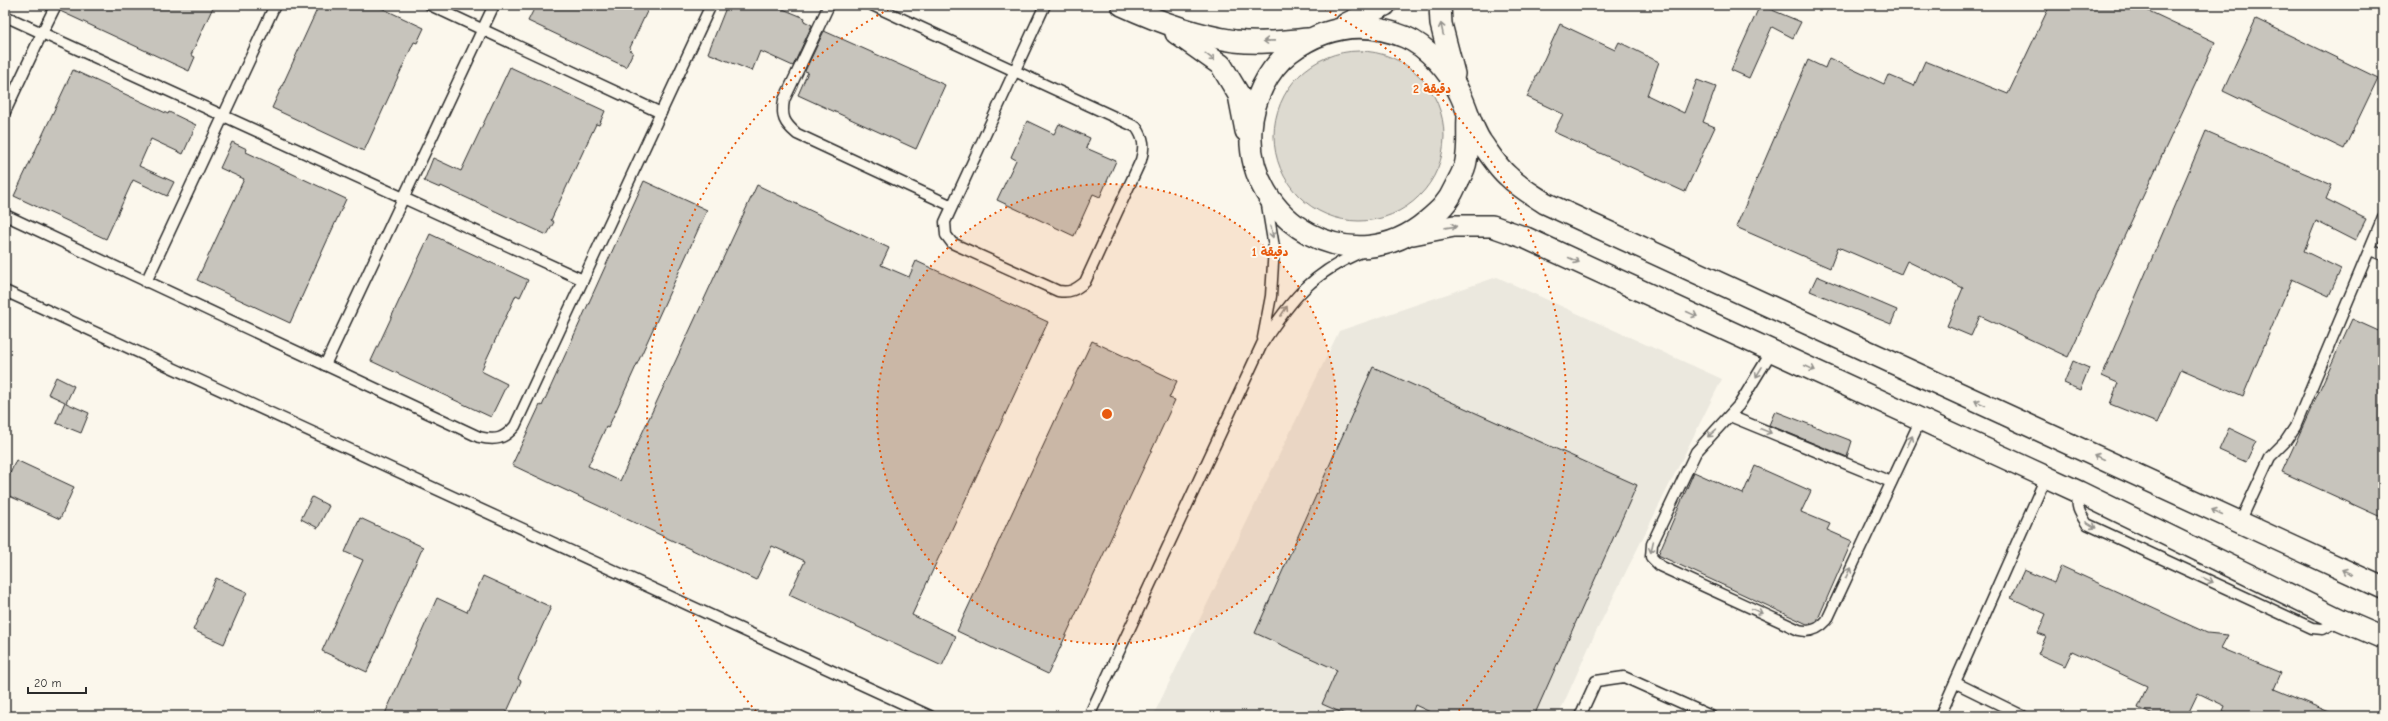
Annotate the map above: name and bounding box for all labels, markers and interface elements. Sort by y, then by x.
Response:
one-way arrow [1438,23,1446,36]
one-way arrow [1263,38,1276,45]
one-way arrow [1205,53,1216,62]
text: 2 دقيقة [1413,82,1451,96]
one-way arrow [1444,223,1457,231]
one-way arrow [1268,225,1276,238]
text: 1 دقيقة [1252,245,1289,259]
one-way arrow [1567,257,1579,264]
one-way arrow [1280,306,1288,317]
one-way arrow [1685,311,1697,318]
one-way arrow [1804,365,1816,372]
one-way arrow [1755,366,1763,377]
one-way arrow [1975,399,1987,406]
centre of rings [1100,407,1114,421]
one-way arrow [1759,427,1771,435]
one-way arrow [1706,429,1717,438]
one-way arrow [1907,435,1914,447]
one-way arrow [2093,453,2105,460]
one-way arrow [2211,507,2223,515]
one-way arrow [2085,521,2097,529]
one-way arrow [1648,541,1655,554]
one-way arrow [1845,567,1852,579]
one-way arrow [2342,567,2354,575]
one-way arrow [2202,577,2214,584]
one-way arrow [1750,608,1762,615]
scale bar [28,669,86,695]
text: 20 m [34,676,62,690]

